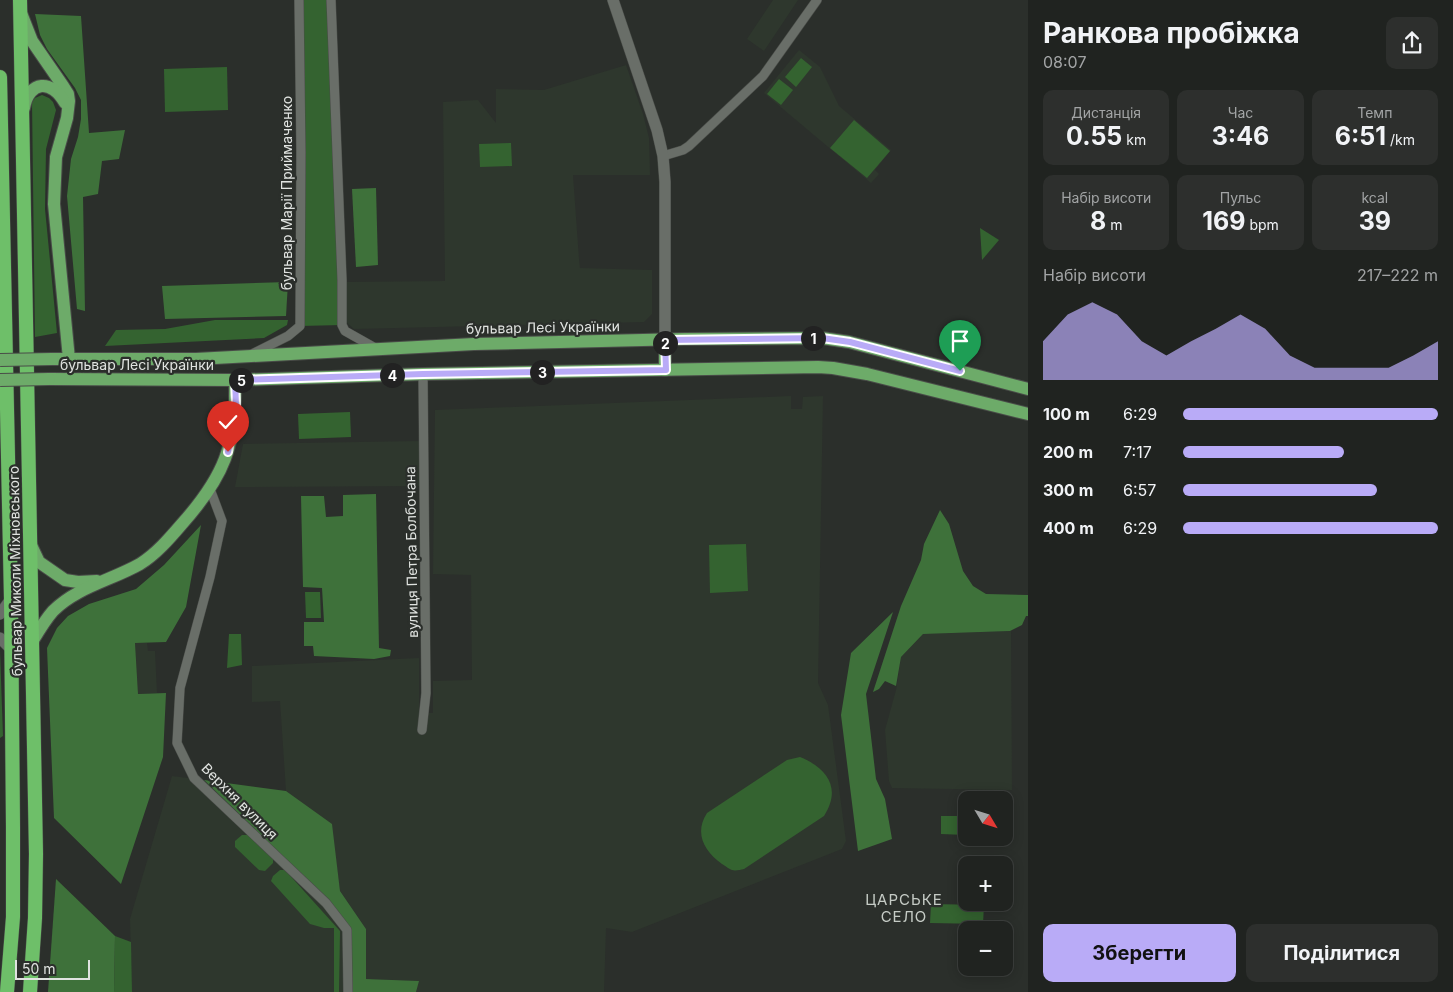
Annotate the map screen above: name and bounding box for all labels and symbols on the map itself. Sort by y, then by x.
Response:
street label: бульвар Марії Приймаченко [278,96,295,290]
street label: бульвар Лесі Українки [466,317,620,337]
pin [939,320,981,371]
pin: 1 [800,326,826,350]
pin: 2 [652,330,678,356]
street label: бульвар Лесі Українки [60,356,214,373]
pin: 3 [530,360,554,384]
pin: 4 [380,362,404,388]
pin: 5 [228,368,254,392]
pin [207,401,249,452]
street label: бульвар Миколи Міхновського [5,466,25,676]
street label: вулиця Петра Болбочана [401,466,421,638]
street label: Верхня вулиця [198,759,282,843]
north arrow [958,791,1012,846]
district label: ЦАРСЬКЕ СЕЛО [865,890,943,926]
scale bar [15,957,90,980]

